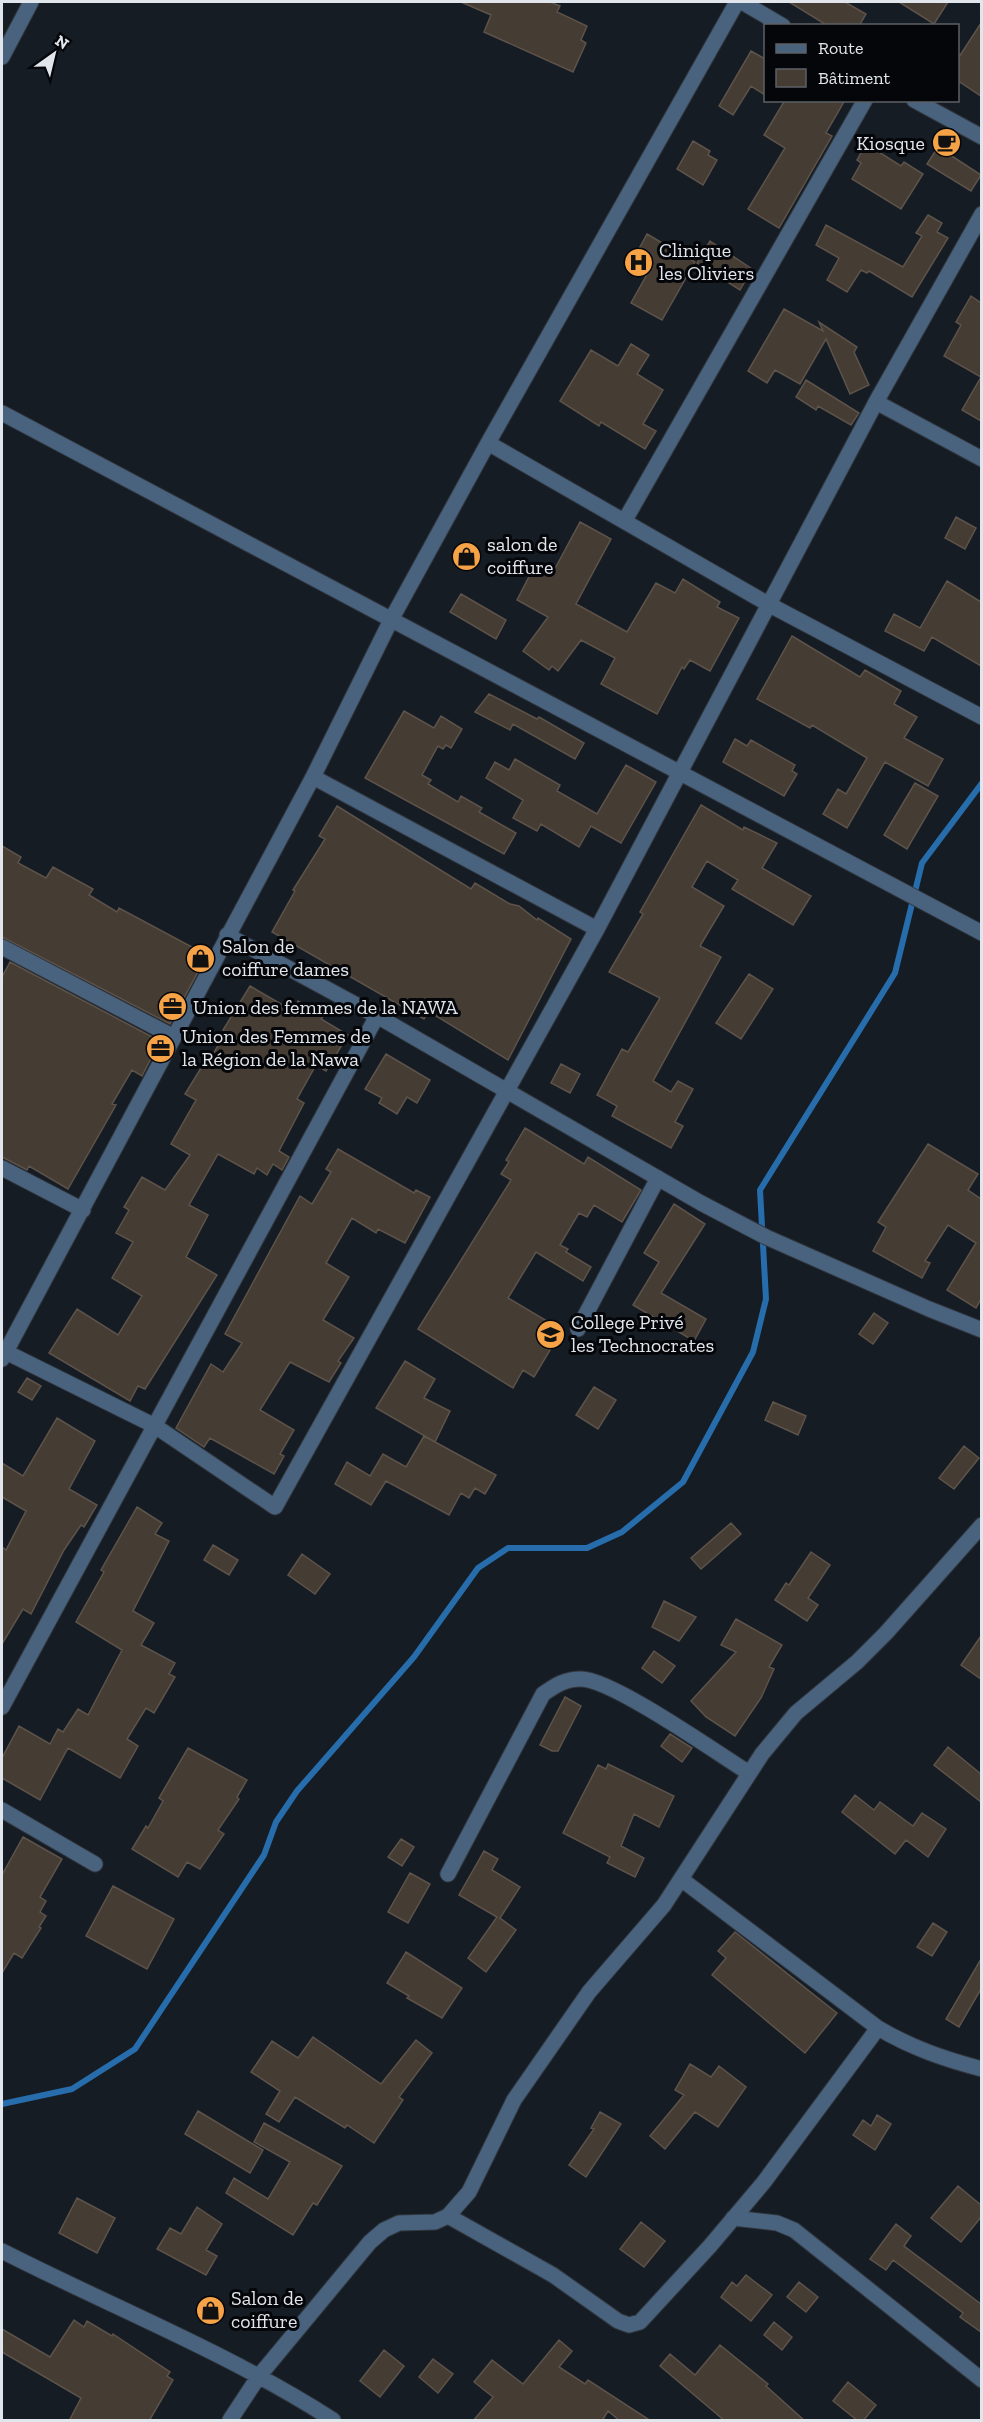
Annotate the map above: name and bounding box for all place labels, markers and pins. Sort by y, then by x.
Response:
cafe icon: Kiosque [930,127,962,159]
place label: Kiosque [856,131,925,155]
place label: Clinique les Oliviers [659,238,754,285]
hospital icon: Clinique les Oliviers [622,246,654,278]
place label: salon de coiffure [487,532,557,579]
shop icon: salon de coiffure [450,540,482,572]
place label: Salon de coiffure dames [222,934,349,981]
shop icon: Salon de coiffure dames [185,942,217,974]
office icon: Union des femmes de la NAWA [156,991,188,1023]
place label: Union des femmes de la NAWA [193,995,459,1019]
place label: Union des Femmes de la Région de la Nawa [182,1024,371,1071]
office icon: Union des Femmes de la Région de la Nawa [145,1032,177,1064]
place label: College Privé les Technocrates [571,1310,714,1357]
school or university icon: College Privé les Technocrates [534,1318,566,1350]
place label: Salon de coiffure [231,2286,303,2333]
shop icon: Salon de coiffure [194,2294,226,2326]

